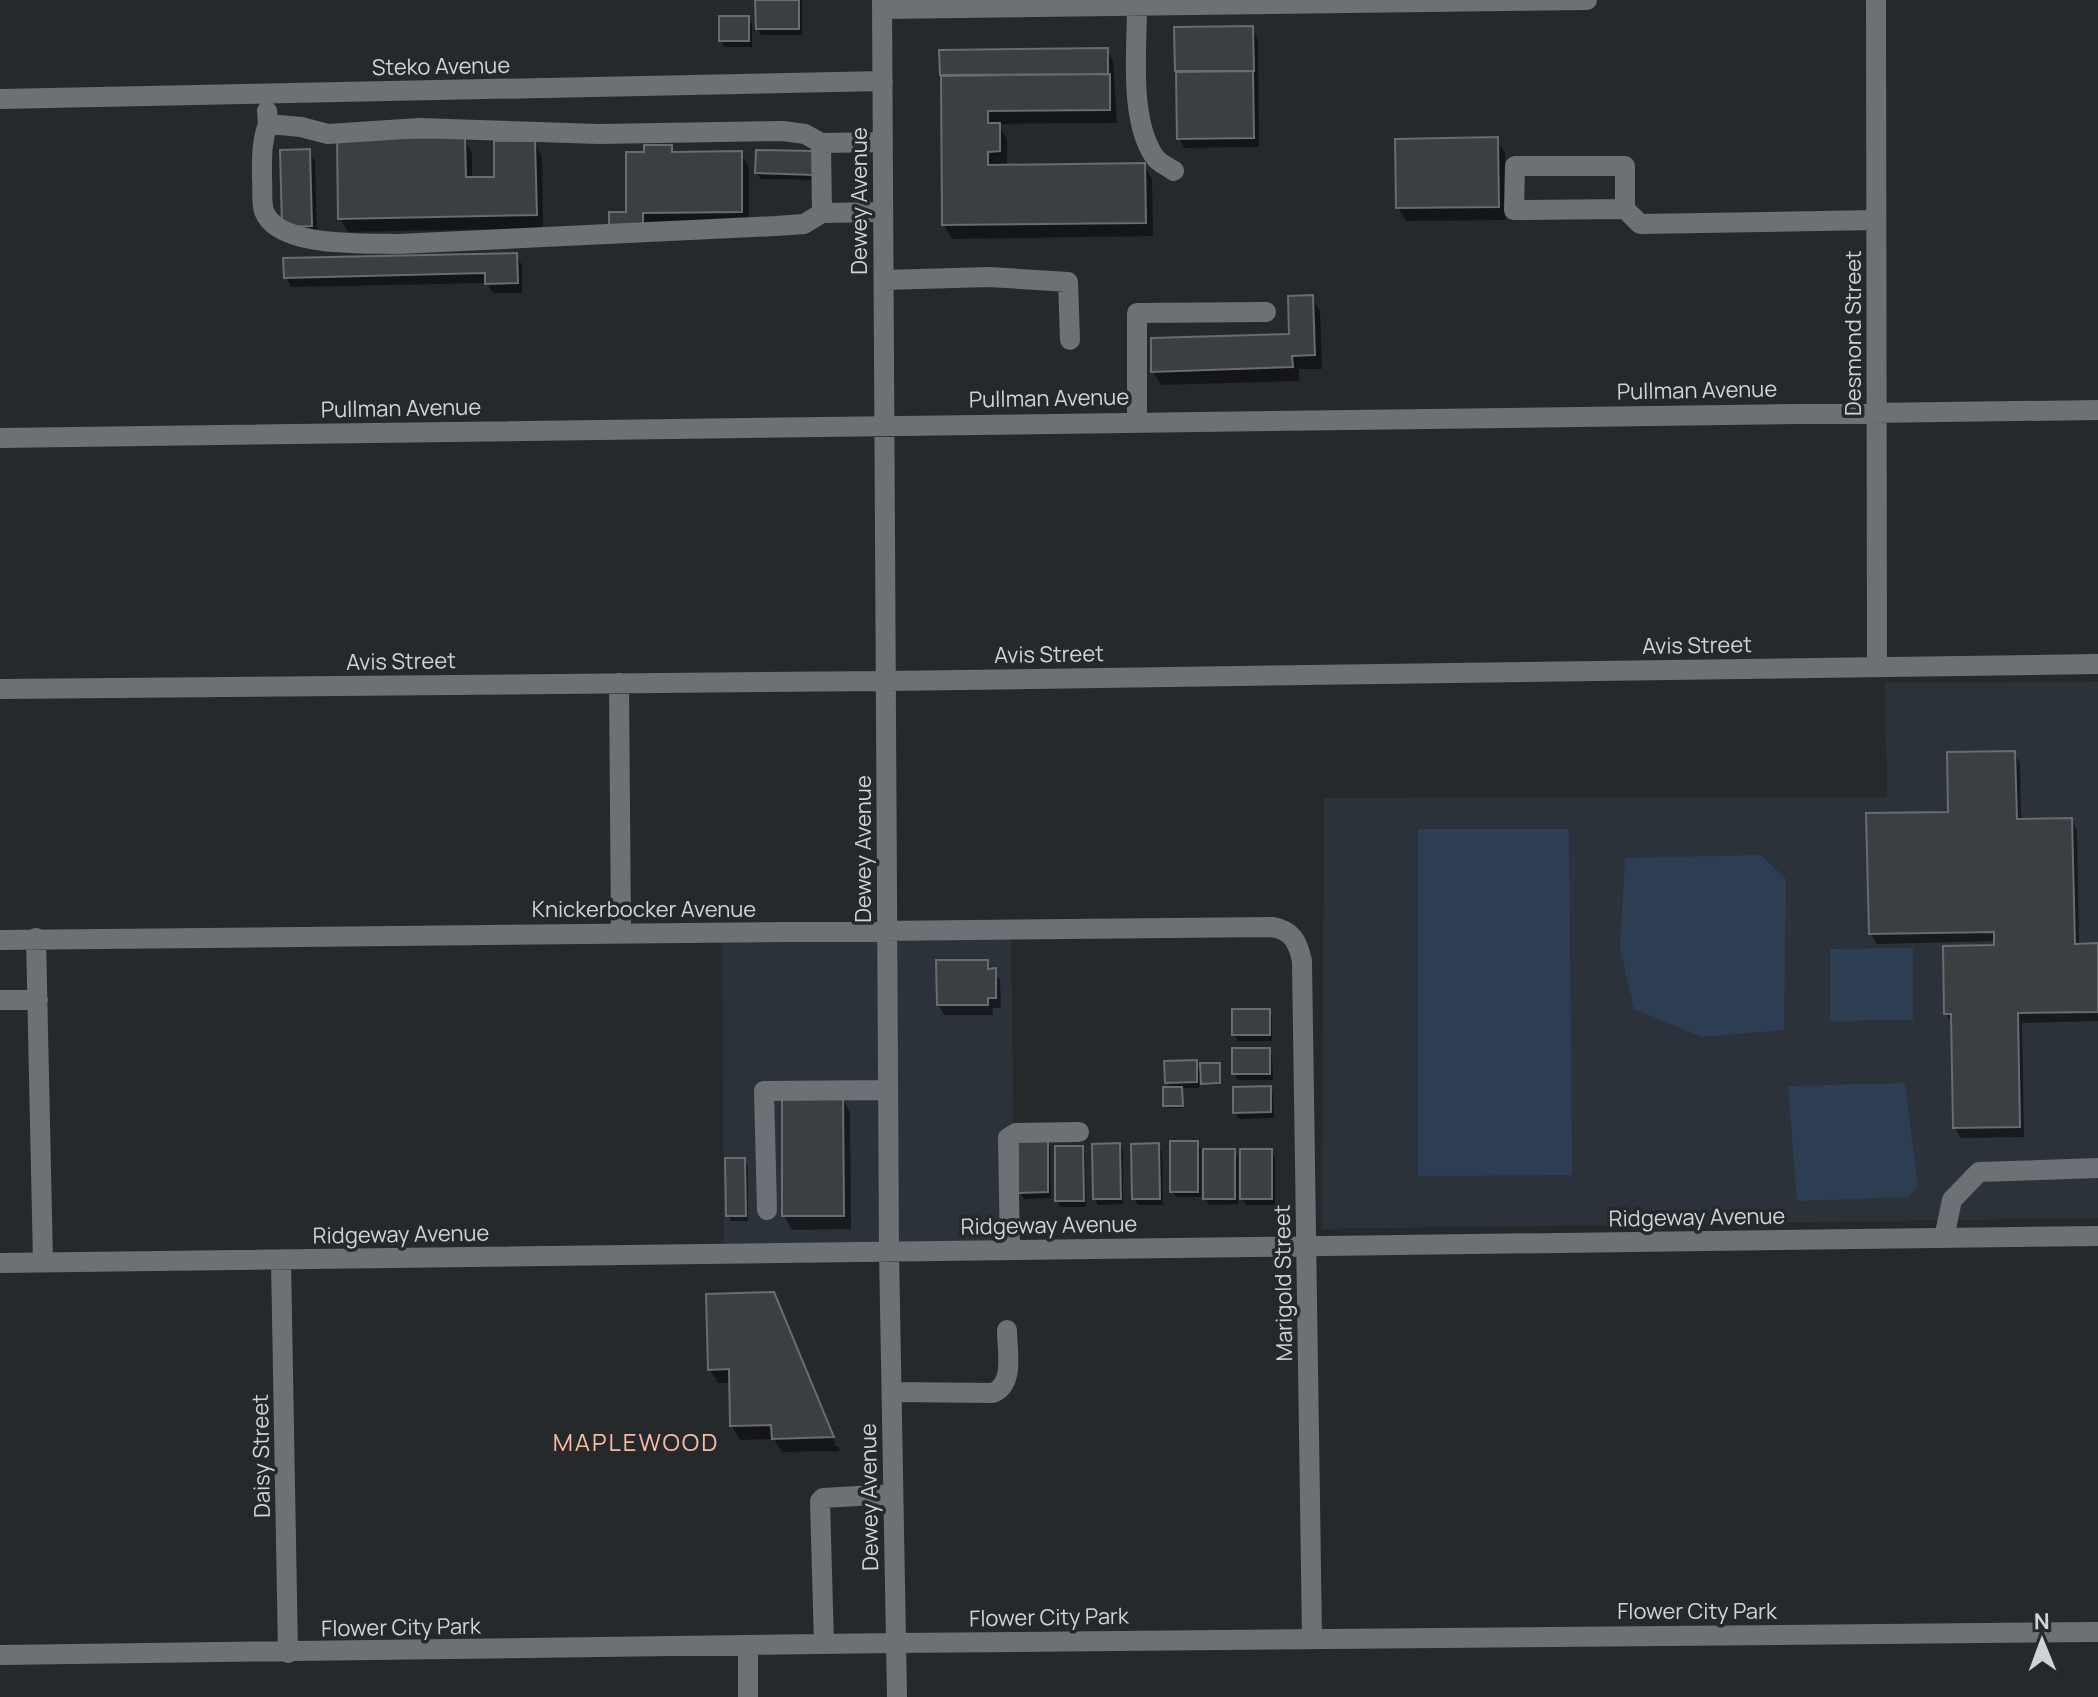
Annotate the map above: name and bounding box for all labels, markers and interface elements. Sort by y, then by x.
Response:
street label: Steko Avenue [372,50,510,82]
street label: Dewey Avenue [844,127,874,275]
street label: Desmond Street [1838,250,1868,416]
street label: Pullman Avenue [1617,374,1778,406]
street label: Pullman Avenue [969,382,1130,414]
street label: Pullman Avenue [321,392,482,424]
street label: Avis Street [1642,629,1752,661]
street label: Avis Street [994,638,1104,670]
street label: Avis Street [346,645,456,677]
street label: Dewey Avenue [848,775,878,923]
street label: Knickerbocker Avenue [532,894,756,924]
street label: Ridgeway Avenue [1608,1200,1786,1234]
street label: Marigold Street [1267,1204,1299,1362]
street label: Ridgeway Avenue [960,1208,1138,1242]
street label: Ridgeway Avenue [312,1217,490,1251]
street label: Daisy Street [245,1394,277,1518]
street label: Dewey Avenue [853,1423,885,1571]
district label: MAPLEWOOD [553,1425,719,1458]
street label: Flower City Park [1617,1596,1778,1626]
street label: Flower City Park [969,1601,1130,1633]
north arrow [2002,1601,2082,1681]
text: N [2033,1606,2050,1636]
street label: Flower City Park [321,1611,482,1643]

